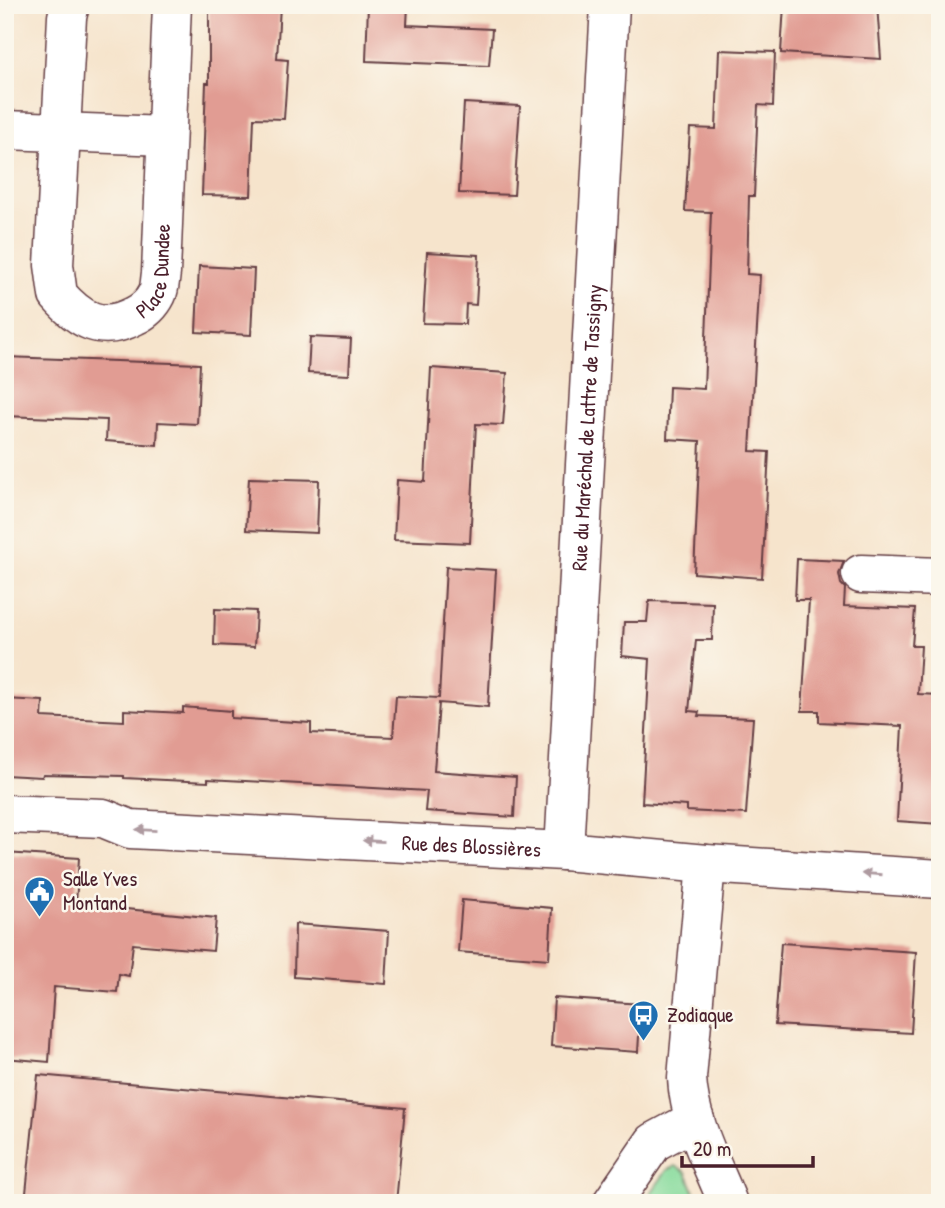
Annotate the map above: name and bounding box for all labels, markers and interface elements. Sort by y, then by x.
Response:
street label: Place Dundee [130,223,177,325]
street label: Rue du Maréchal de Lattre de Tassigny [564,284,609,572]
one-way arrow [135,824,157,835]
street label: Rue des Blossières [401,828,542,864]
one-way arrow [362,836,384,847]
place label: Salle Yves Montand [63,864,137,917]
one-way arrow [860,869,882,880]
public building icon: Salle Yves Montand [23,874,57,918]
bus stop icon: Zodiaque [627,998,661,1042]
place label: Zodiaque [667,1000,734,1029]
scale bar [682,1124,814,1168]
text: 20 m [693,1134,731,1163]

